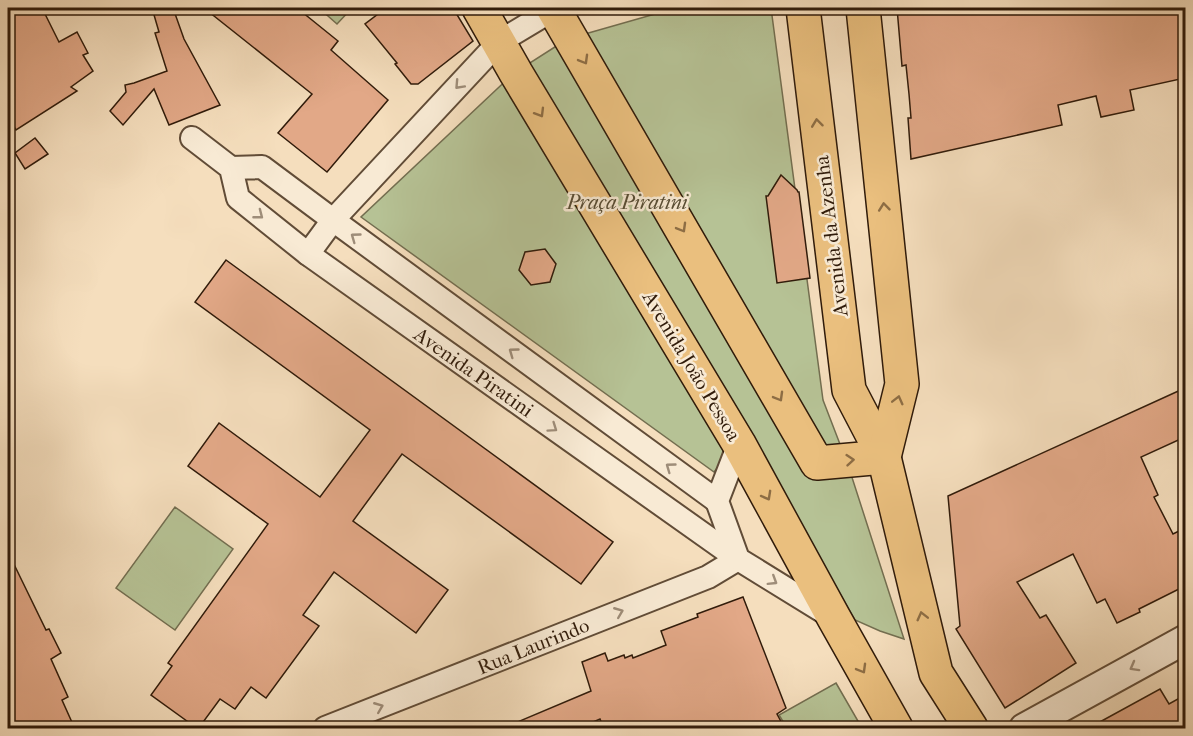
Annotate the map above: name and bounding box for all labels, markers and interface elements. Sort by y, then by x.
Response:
one-way arrow [577,54,588,64]
one-way arrow [455,78,466,88]
one-way arrow [533,107,545,117]
one-way arrow [811,119,824,128]
street label: Avenida da Azenha [810,153,853,319]
park label: Praça Piratini [565,191,689,214]
one-way arrow [878,202,891,211]
one-way arrow [252,208,263,219]
one-way arrow [674,222,686,233]
one-way arrow [351,233,362,244]
street label: Avenida João Pessoa [637,286,746,446]
street label: Avenida Piratini [409,322,538,422]
one-way arrow [508,348,519,359]
one-way arrow [772,391,783,401]
one-way arrow [890,395,903,405]
one-way arrow [547,421,558,432]
one-way arrow [846,454,855,467]
one-way arrow [666,463,677,474]
one-way arrow [760,489,771,500]
one-way arrow [767,573,777,585]
one-way arrow [613,607,624,619]
one-way arrow [916,611,929,621]
street label: Rua Laurindo [474,614,592,679]
one-way arrow [1130,660,1141,672]
one-way arrow [855,663,867,673]
one-way arrow [373,702,384,714]

